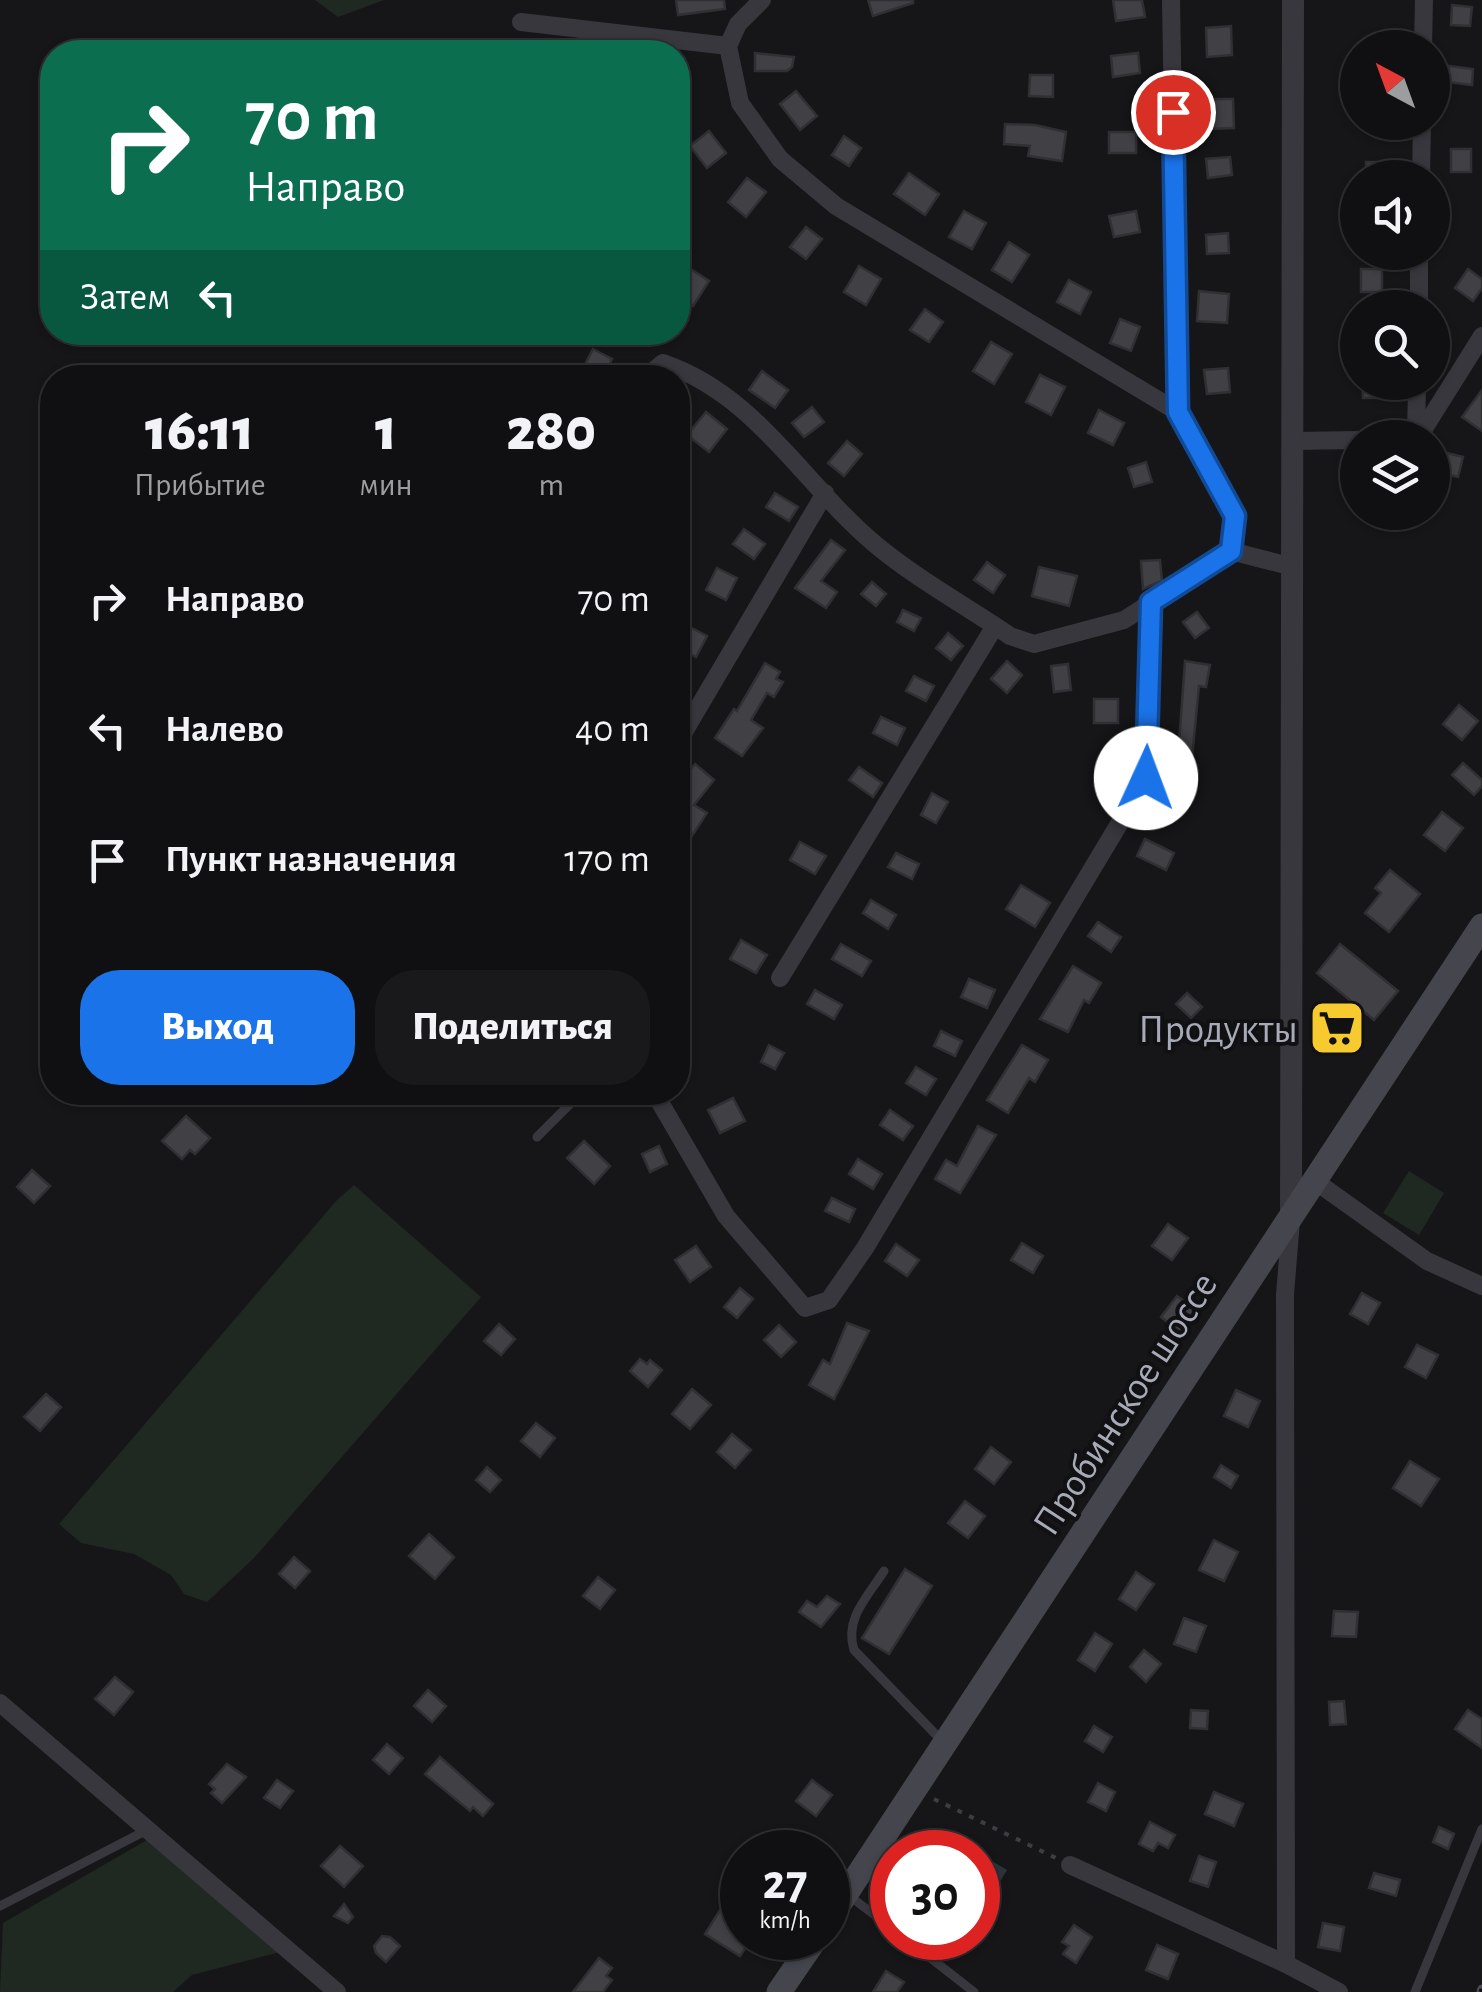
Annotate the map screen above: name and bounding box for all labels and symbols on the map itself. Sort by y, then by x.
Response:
north arrow [1340,30,1450,140]
pin [1131,70,1216,155]
position arrow [1094,726,1198,830]
supermarket icon: Продукты [1307,998,1367,1058]
place label: Продукты [1138,1010,1298,1050]
street label: Пробинское шоссе [1026,1266,1225,1543]
speed limit sign: 30 [870,1830,1000,1960]

